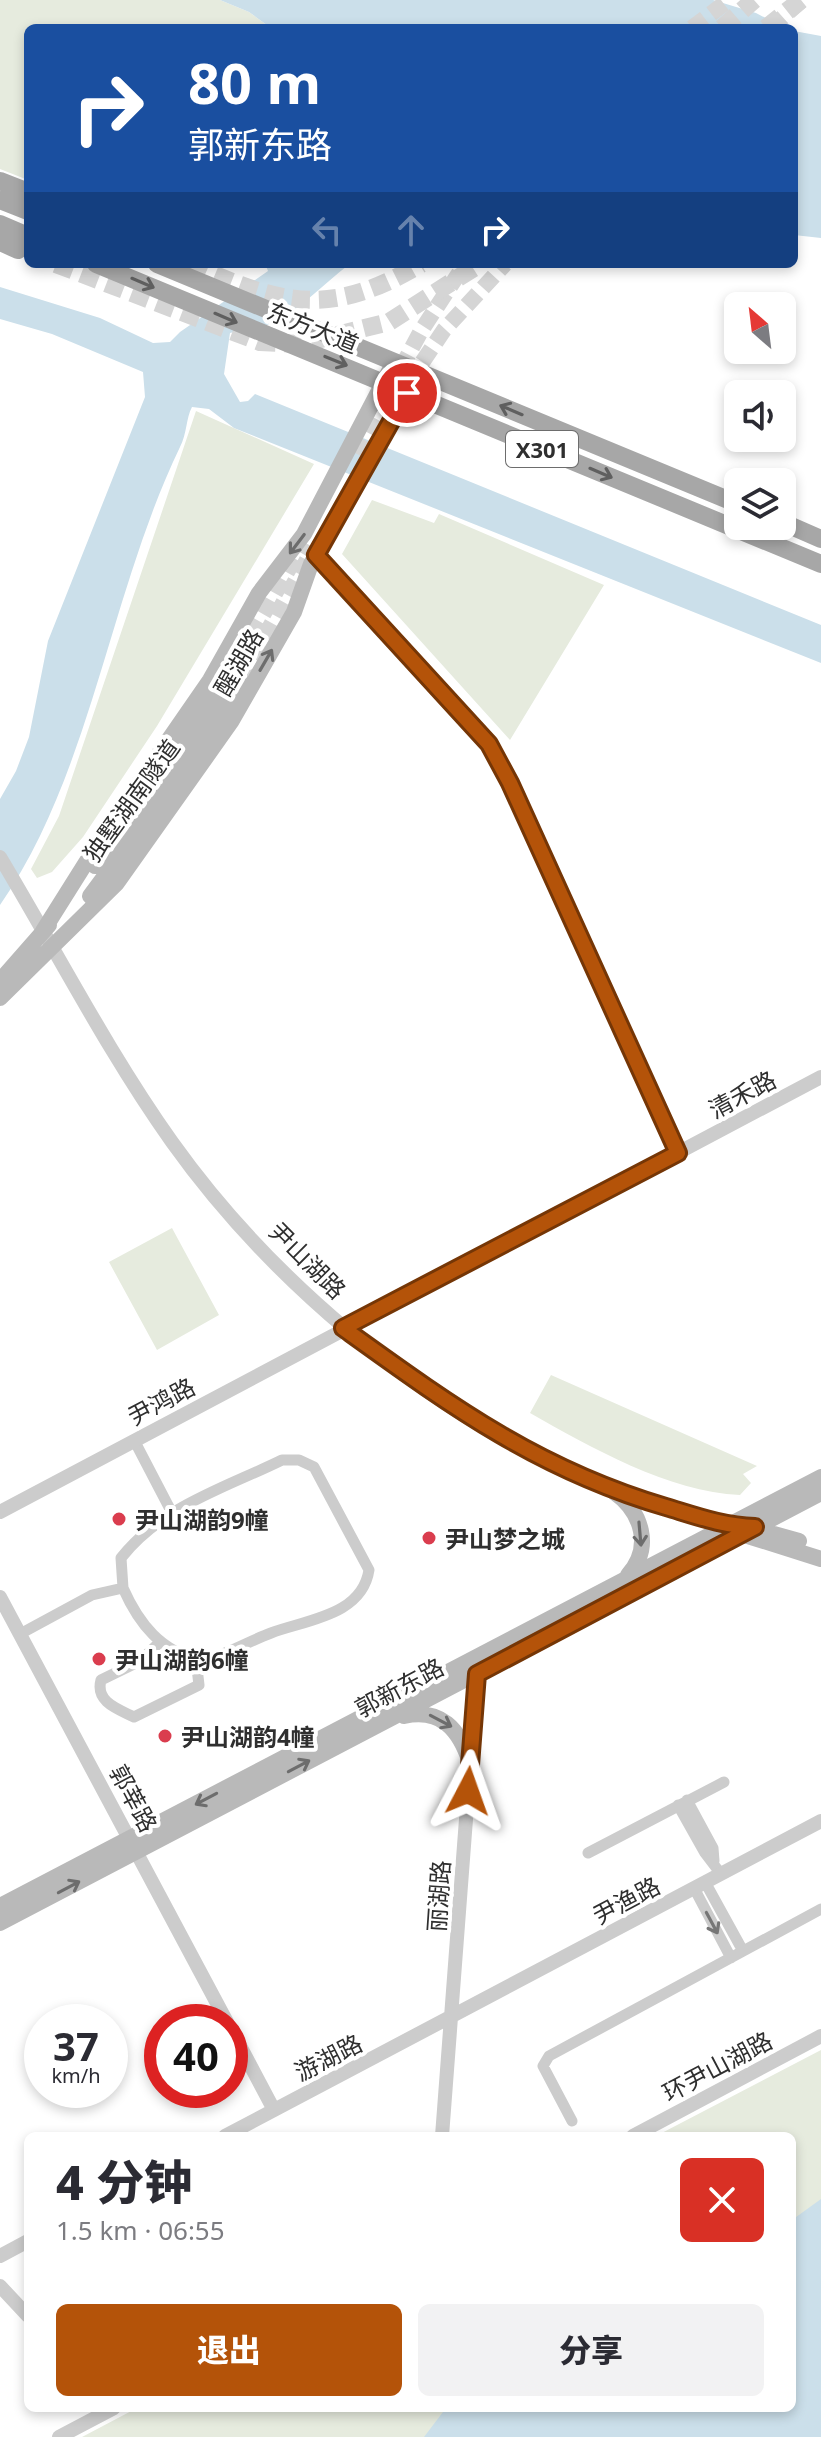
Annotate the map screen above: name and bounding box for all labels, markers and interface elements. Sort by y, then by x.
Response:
text: 80 m [188,44,321,120]
icon: right [56,56,160,160]
text: 郭新东路 [188,120,332,169]
icon: left [305,208,349,252]
icon: ahead [389,208,433,252]
icon: right [473,208,517,252]
one-way arrow [130,277,155,292]
north arrow [724,292,796,364]
map controls [724,292,796,540]
street label: 东方大道 [262,294,364,360]
one-way arrow [213,312,238,326]
one-way arrow [323,355,348,370]
pin [373,359,441,427]
icon: arrive [385,371,429,415]
button: sound [724,380,796,452]
one-way arrow [499,402,524,416]
road number: X301 [506,431,578,467]
one-way arrow [588,467,613,482]
button: layers [724,468,796,540]
one-way arrow [288,533,305,554]
street label: 醒湖路 [206,623,270,701]
one-way arrow [258,649,274,672]
street label: 独墅湖南隧道 [75,732,187,868]
street label: 清禾路 [702,1063,782,1125]
street label: 尹山湖路 [262,1214,354,1306]
street label: 尹鸿路 [121,1370,201,1432]
place label: 尹山湖韵9幢 [135,1503,269,1536]
marker: 尹山湖韵9幢 [110,1510,128,1528]
one-way arrow [633,1520,648,1547]
place label: 尹山梦之城 [445,1522,565,1555]
marker: 尹山梦之城 [420,1529,438,1547]
place label: 尹山湖韵6幢 [115,1643,249,1676]
marker: 尹山湖韵6幢 [90,1650,108,1668]
street label: 郭新东路 [349,1650,449,1724]
one-way arrow [429,1713,452,1729]
place label: 尹山湖韵4幢 [181,1720,315,1753]
marker: 尹山湖韵4幢 [156,1727,174,1745]
position arrow [426,1749,510,1833]
street label: 郭莘路 [103,1758,165,1838]
one-way arrow [287,1758,311,1774]
one-way arrow [195,1791,218,1807]
street label: 丽湖路 [419,1859,457,1933]
street label: 尹渔路 [586,1869,666,1931]
one-way arrow [57,1878,80,1894]
one-way arrow [705,1911,721,1934]
speed limit sign: 40 [144,2004,248,2108]
text: 37 [53,2018,99,2073]
street label: 环尹山湖路 [656,2023,778,2109]
street label: 游湖路 [288,2026,368,2088]
text: km/h [51,2062,101,2089]
text: 4 分钟 [56,2149,192,2214]
button: close [680,2158,764,2242]
text: 1.5 km · 06:55 [56,2212,225,2248]
button: 退出 [56,2304,402,2396]
button: 分享 [418,2304,764,2396]

